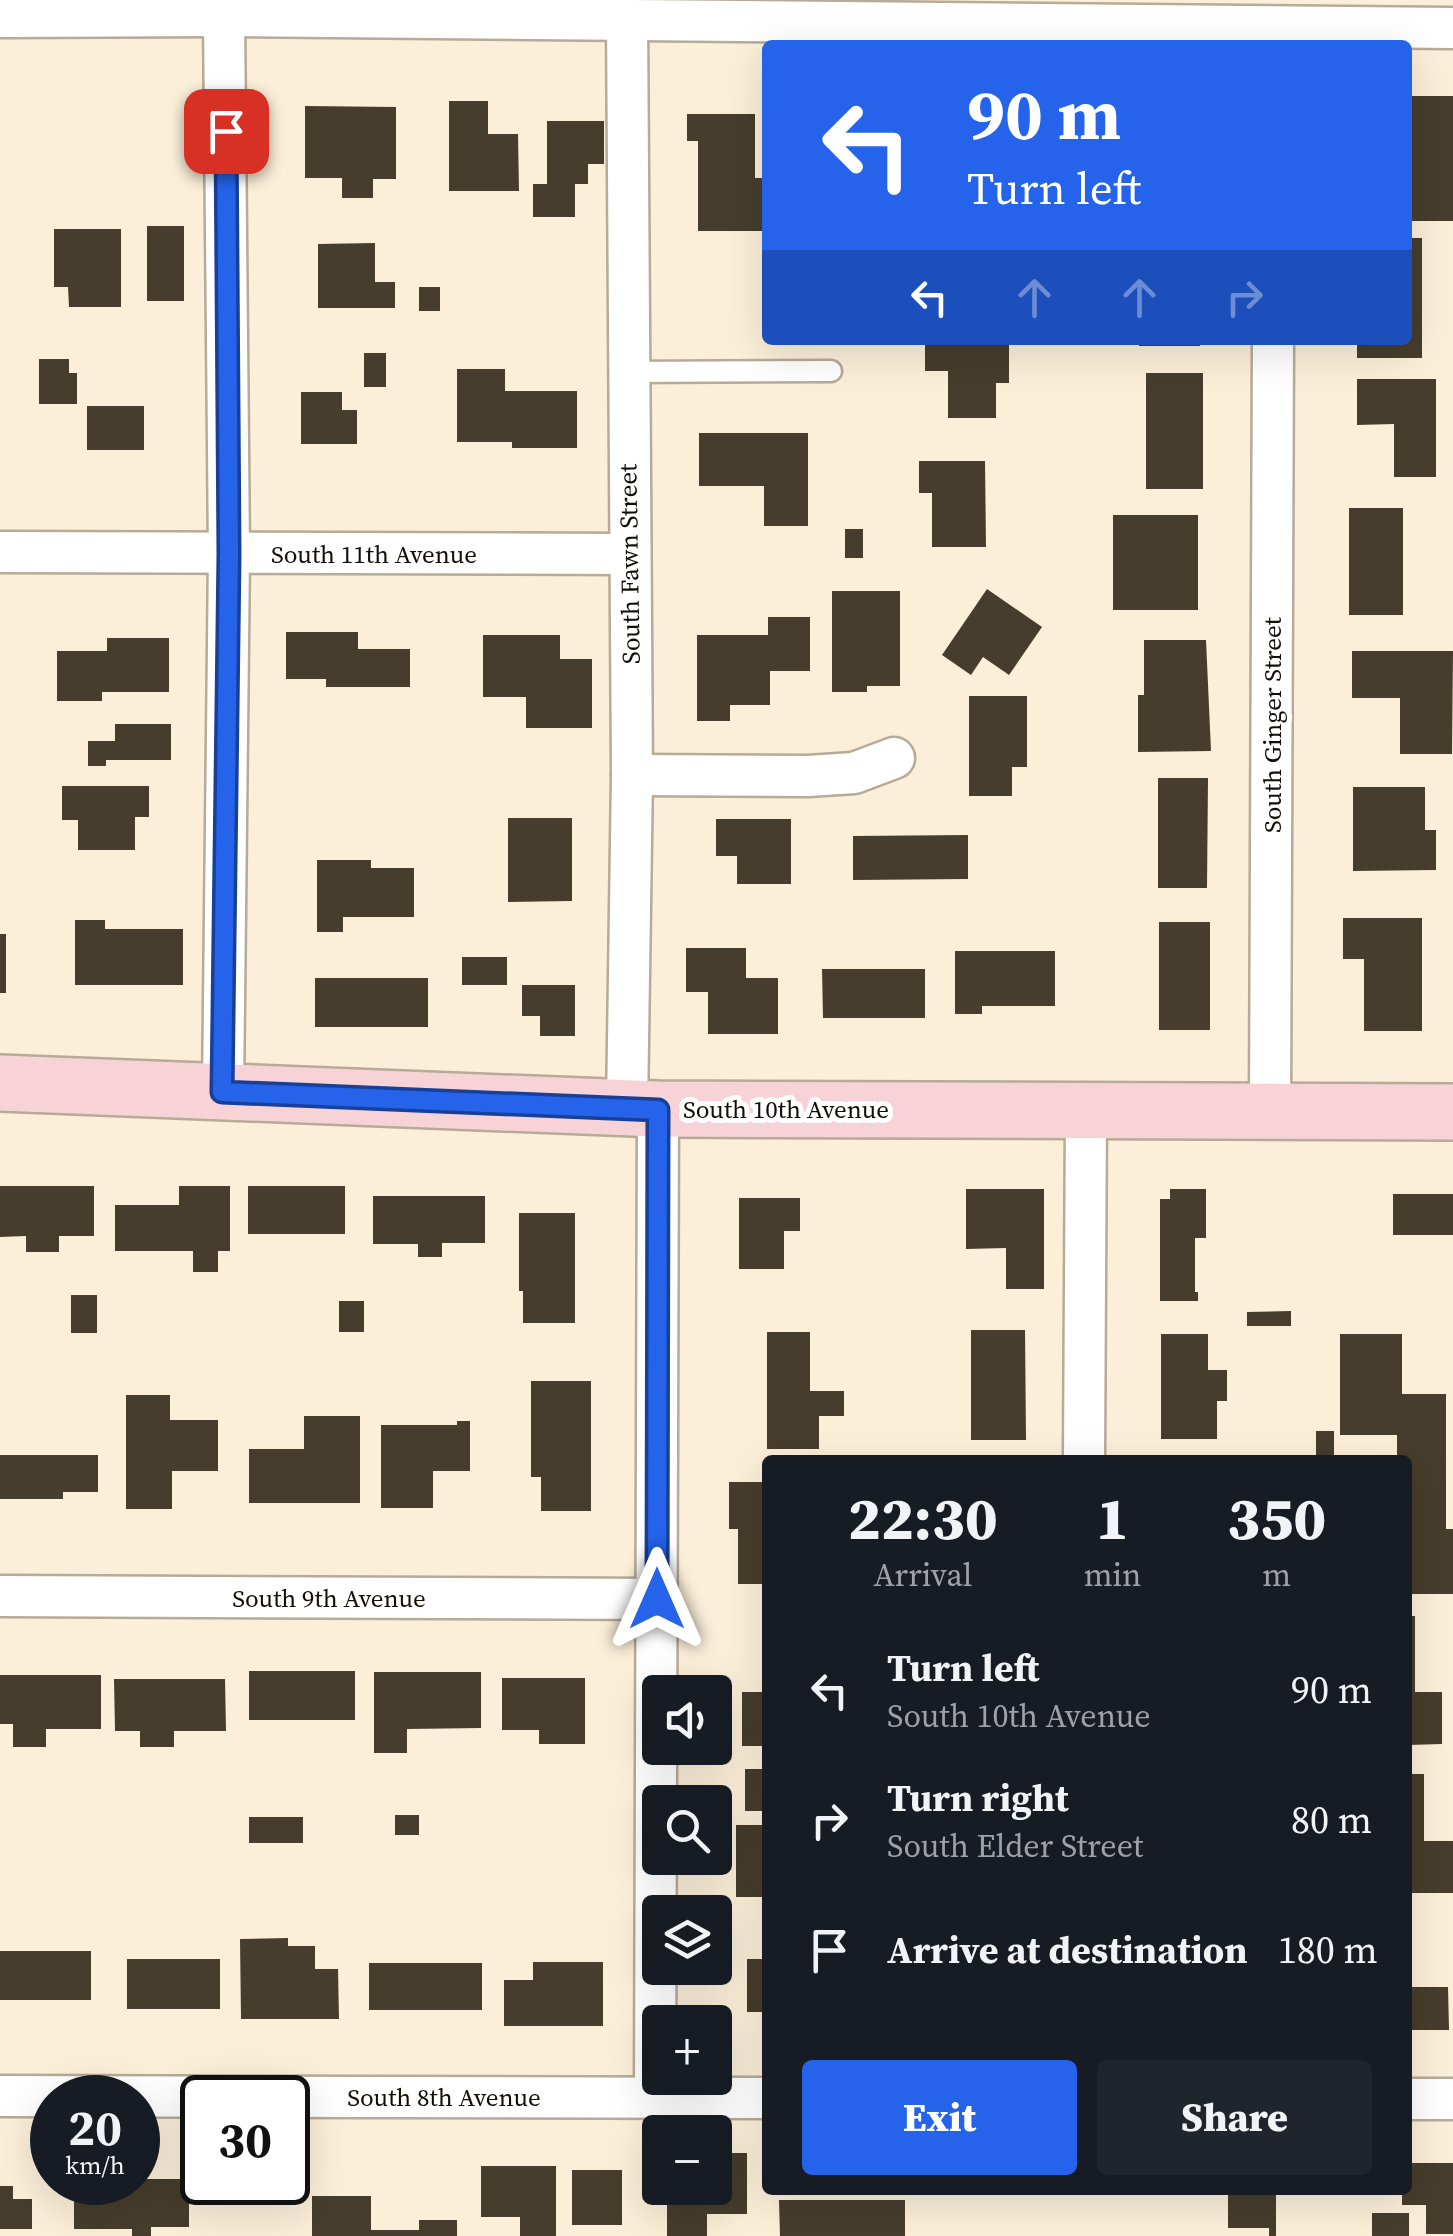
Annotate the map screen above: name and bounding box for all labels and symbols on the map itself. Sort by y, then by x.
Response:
pin [184,89,269,174]
street label: South Fawn Street [610,463,648,664]
street label: South 11th Avenue [271,537,477,571]
street label: South Ginger Street [1255,616,1289,833]
street label: South 10th Avenue [683,1092,889,1126]
position arrow [605,1547,709,1651]
street label: South 9th Avenue [232,1581,426,1615]
speed limit sign: 30 [180,2075,310,2205]
street label: South 8th Avenue [347,2080,541,2114]

